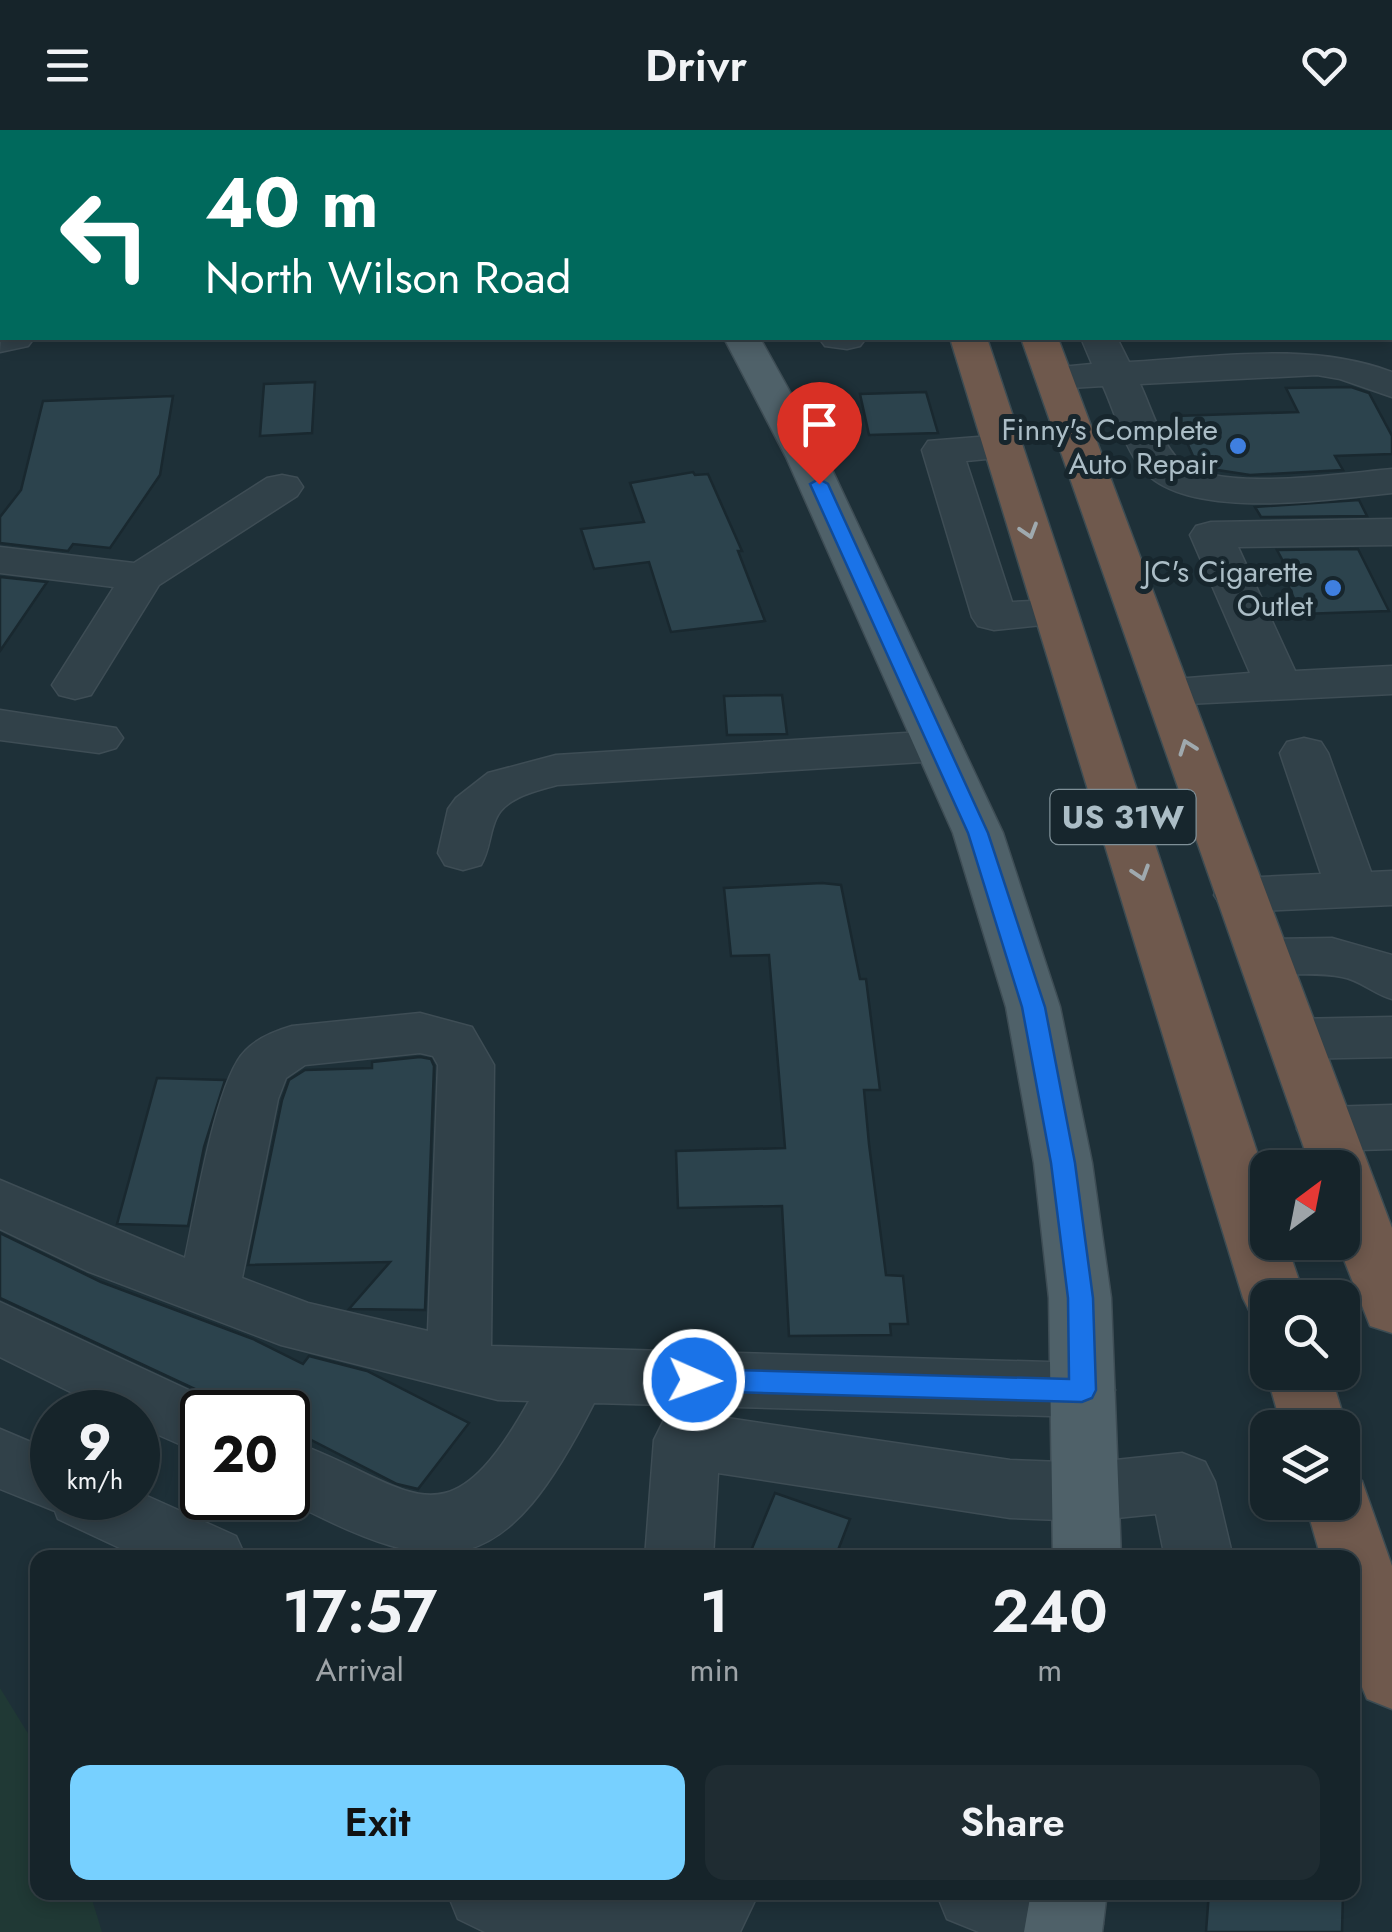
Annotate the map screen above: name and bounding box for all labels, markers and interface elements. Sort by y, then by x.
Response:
text: Drivr [645,33,747,98]
icon: menu [40,38,95,93]
icon: heart [1297,38,1352,93]
text: 40 m [205,152,379,253]
icon: left [40,170,170,300]
text: North Wilson Road [205,245,571,310]
pin [777,382,862,485]
icon: arrive [792,397,847,452]
place label: Finny's Complete Auto Repair [1002,408,1219,485]
marker: Finny's Complete Auto Repair [1227,435,1249,457]
one-way arrow [1017,521,1038,538]
place label: JC's Cigarette Outlet [1140,550,1314,627]
marker: JC's Cigarette Outlet [1322,577,1344,599]
one-way arrow [1178,740,1199,757]
road number: US 31W [1050,790,1196,844]
one-way arrow [1129,863,1150,880]
north arrow [1250,1150,1360,1260]
map controls [1250,1150,1360,1520]
button: search [1250,1280,1360,1390]
position arrow [642,1328,746,1432]
speed limit sign: 20 [180,1390,310,1520]
text: 9 [78,1406,112,1479]
button: layers [1250,1410,1360,1520]
text: km/h [67,1462,123,1498]
text: 17:57 [282,1568,437,1655]
text: 1 [700,1568,729,1655]
text: 240 [992,1568,1108,1655]
text: Arrival [316,1647,404,1693]
text: min [689,1647,740,1693]
text: m [1037,1647,1062,1693]
button: Exit [70,1765,685,1880]
button: Share [705,1765,1320,1880]

